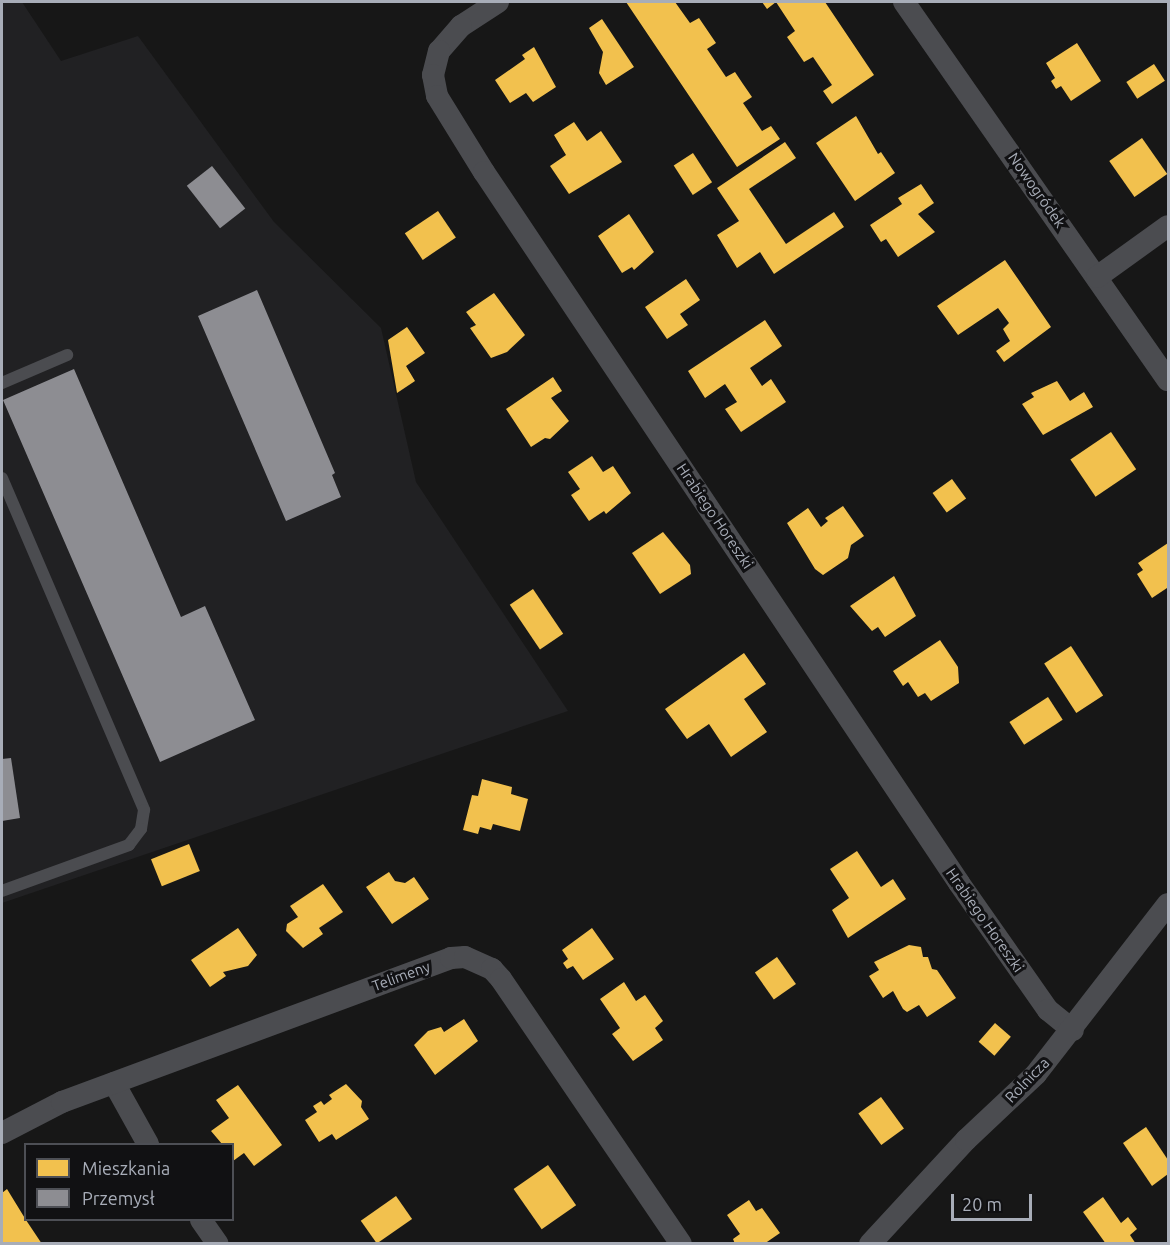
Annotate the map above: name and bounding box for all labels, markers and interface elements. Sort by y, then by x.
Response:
street label: Nowogródek [1005,149,1069,231]
street label: Hrabiego Horeszki [673,460,757,572]
street label: Hrabiego Horeszki [942,864,1028,976]
street label: Telimeny [370,957,432,995]
street label: Rolnicza [1001,1054,1053,1106]
legend [24,1143,234,1221]
text: Mieszkania [82,1158,170,1178]
scale bar [954,1182,1035,1220]
text: Przemysł [82,1188,155,1208]
text: 20 m [962,1194,1002,1214]

